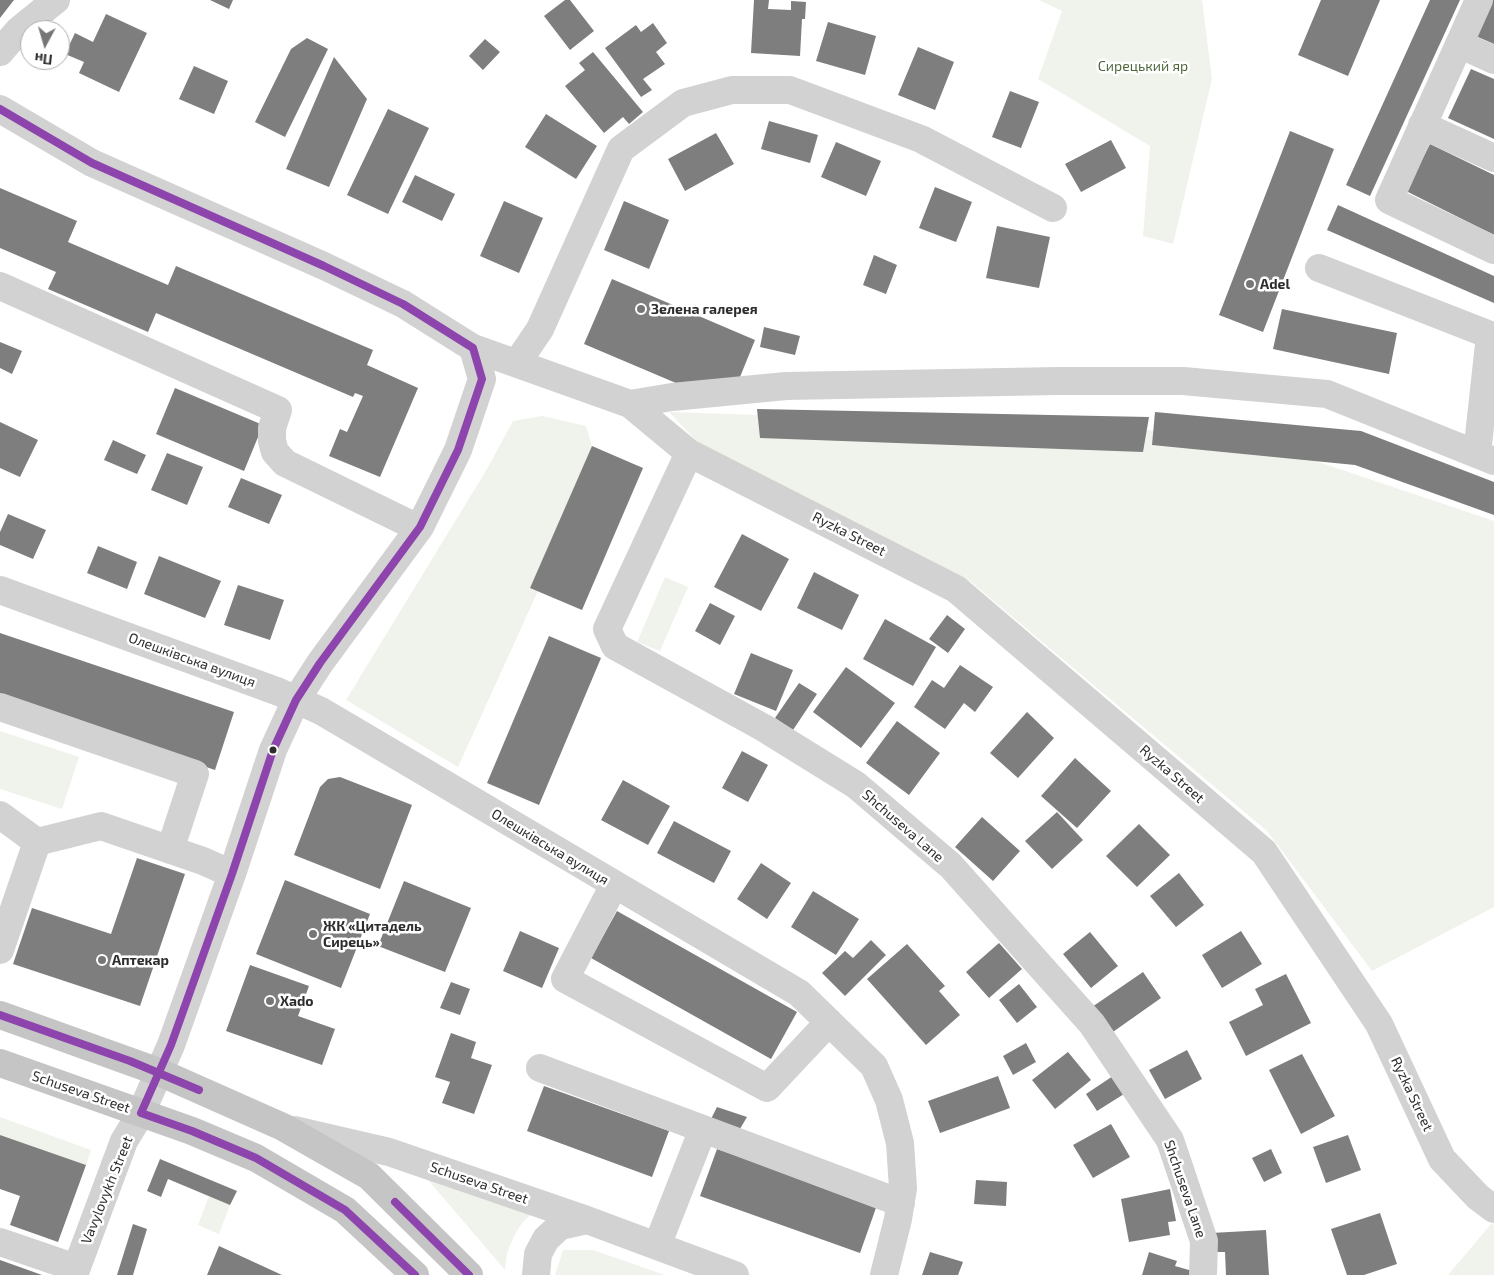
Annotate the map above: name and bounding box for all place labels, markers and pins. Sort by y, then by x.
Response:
place label: Adel [1260,276,1290,292]
marker: Adel [1244,278,1256,290]
place label: Зелена галерея [651,301,758,317]
marker: Зелена галерея [635,303,647,315]
unlabelled marker [268,745,278,755]
place label: ЖК «Цитадель Сирець» [323,918,422,950]
marker: ЖК «Цитадель Сирець» [307,928,319,940]
place label: Аптекар [112,952,169,968]
marker: Аптекар [96,954,108,966]
place label: Xado [280,993,314,1009]
marker: Xado [264,995,276,1007]

